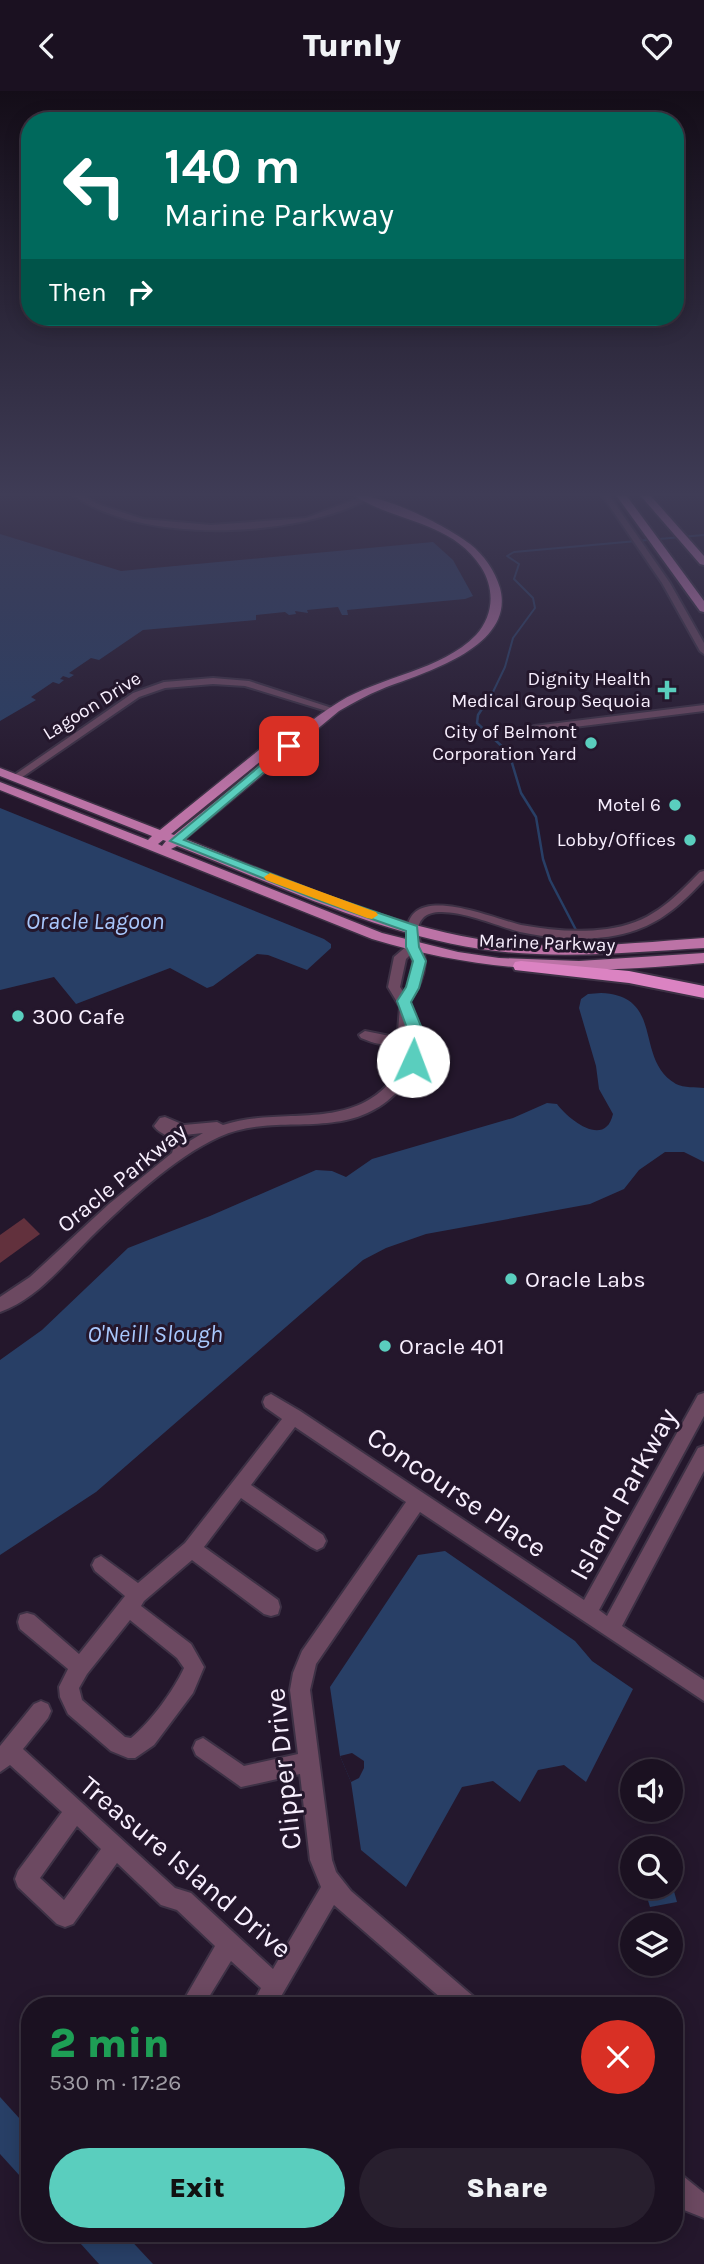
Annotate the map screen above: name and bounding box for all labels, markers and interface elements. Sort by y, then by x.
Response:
icon: back [28,27,66,65]
text: Turnly [303,27,401,64]
icon: heart [638,27,676,65]
text: 140 m [164,138,301,195]
icon: left [49,140,140,231]
text: Marine Parkway [164,197,394,234]
icon: right [121,273,159,311]
text: Then [49,277,107,308]
street label: Lagoon Drive [39,667,145,745]
place label: Dignity Health Medical Group Sequoia [451,668,651,712]
marker: Dignity Health Medical Group Sequoia [657,680,677,700]
pin [259,716,319,776]
place label: City of Belmont Corporation Yard [432,721,577,765]
icon: arrive [270,727,308,765]
marker: City of Belmont Corporation Yard [583,735,599,751]
place label: Motel 6 [597,794,661,816]
marker: Motel 6 [667,797,683,813]
place label: Lobby/Offices [557,829,676,851]
marker: Lobby/Offices [682,832,698,848]
water label: Oracle Lagoon [26,907,164,935]
street label: Marine Parkway [478,930,616,956]
place label: 300 Cafe [32,1003,125,1030]
marker: 300 Cafe [10,1008,26,1024]
position arrow [376,1024,450,1098]
street label: Oracle Parkway [52,1118,192,1238]
place label: Oracle Labs [525,1266,646,1293]
marker: Oracle Labs [503,1271,519,1287]
water label: O'Neill Slough [87,1320,223,1348]
place label: Oracle 401 [399,1333,505,1360]
marker: Oracle 401 [377,1338,393,1354]
street label: Island Parkway [562,1402,684,1586]
street label: Concourse Place [361,1420,553,1564]
street label: Clipper Drive [258,1686,308,1852]
map controls [620,1759,683,1976]
button: sound [620,1759,683,1822]
street label: Treasure Island Drive [73,1769,299,1965]
button: search [620,1836,683,1899]
button: layers [620,1913,683,1976]
text: 2 min [49,2018,169,2068]
button: close [581,2020,655,2094]
text: 530 m · 17:26 [49,2069,181,2096]
button: Exit [49,2148,345,2228]
button: Share [359,2148,655,2228]

